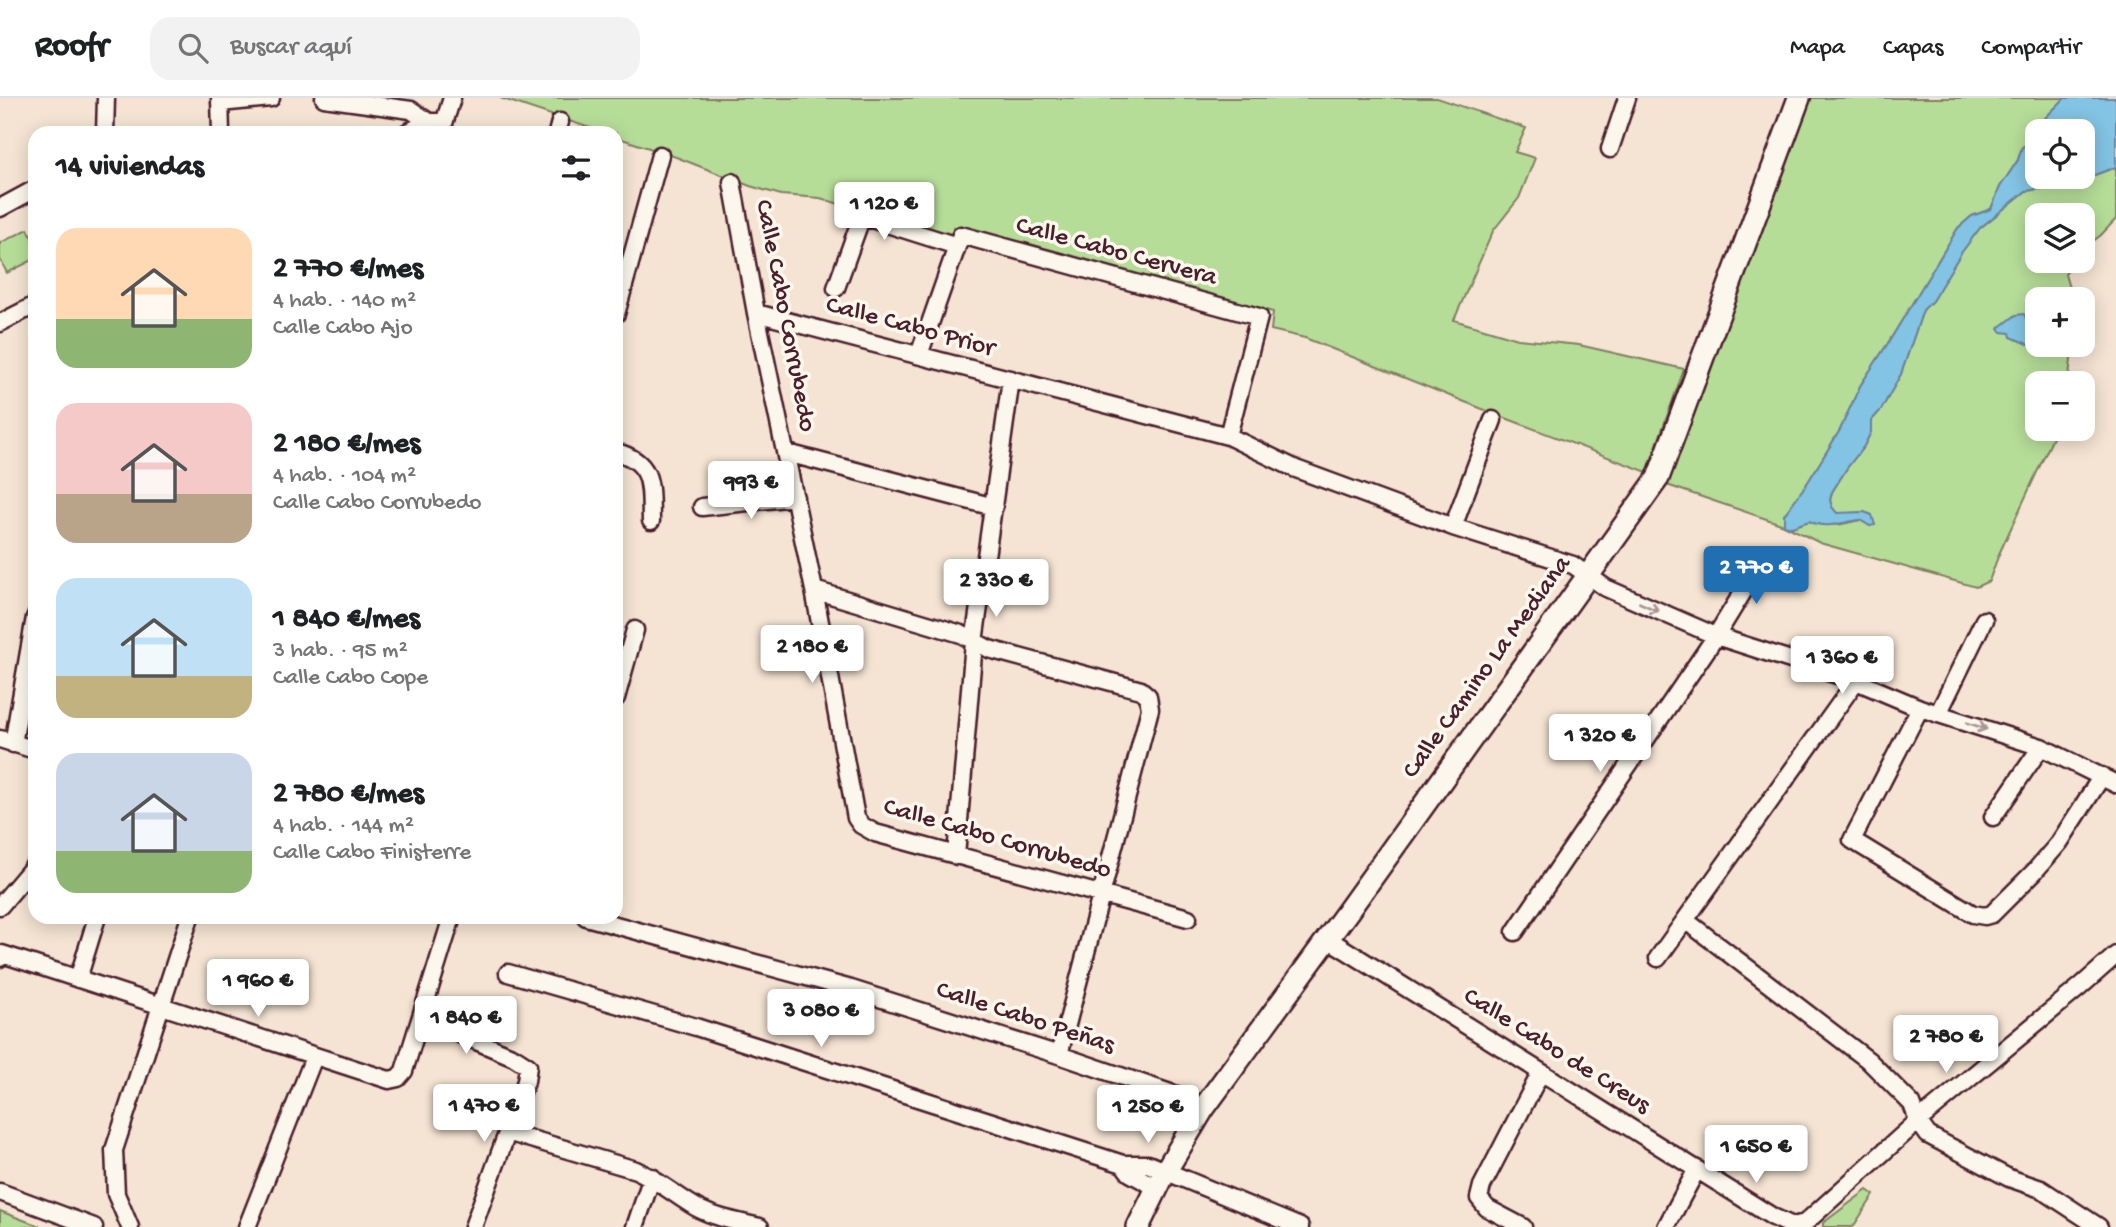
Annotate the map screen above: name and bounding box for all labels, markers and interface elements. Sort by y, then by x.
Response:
search box [150,17,640,80]
text: Roofr [35,29,108,67]
icon: search [174,29,212,67]
text: Buscar aquí [230,33,352,64]
text: Mapa [1790,34,1845,63]
text: Capas [1883,34,1943,63]
text: Compartir [1981,34,2081,63]
map controls [2025,119,2095,441]
button: locate [2025,119,2095,189]
icon: filters [557,149,595,187]
text: 14 viviendas [56,151,204,186]
pin: 1 120 € [819,183,949,242]
text: 1 120 € [850,191,918,218]
street label: Calle Cabo Corrubedo [746,197,822,435]
button: layers [2025,203,2095,273]
street label: Calle Cabo Cervera [1012,211,1221,295]
text: 2 770 €/mes [273,253,423,288]
icon: home [112,256,196,340]
button: + [2025,287,2095,357]
text: 4 hab. · 140 m² [273,288,416,315]
street label: Calle Cabo Prior [822,291,1000,366]
text: Calle Cabo Ajo [273,315,413,342]
button: − [2025,371,2095,441]
text: 2 180 €/mes [273,428,420,463]
icon: home [112,431,196,515]
pin: 993 € [702,462,800,521]
text: 4 hab. · 104 m² [273,463,416,490]
text: 993 € [724,470,778,497]
text: Calle Cabo Corrubedo [273,490,481,517]
pin: 2 770 € [1691,546,1821,606]
street label: Calle Camino La Mediana [1397,549,1580,785]
text: 2 770 € [1720,555,1792,582]
pin: 2 330 € [931,560,1061,619]
text: 2 330 € [960,568,1032,595]
one-way arrow [1638,601,1659,614]
text: 1 840 €/mes [273,603,420,638]
icon: home [112,606,196,690]
pin: 2 180 € [747,626,877,685]
text: 2 180 € [777,634,847,661]
pin: 1 360 € [1777,636,1907,696]
text: 3 hab. · 95 m² [273,638,408,665]
text: 1 360 € [1807,645,1877,672]
text: Calle Cabo Cope [273,665,428,692]
pin: 1 320 € [1535,714,1665,774]
one-way arrow [1966,721,1988,734]
text: 1 320 € [1565,723,1635,750]
text: 2 780 €/mes [273,778,424,813]
icon: home [112,781,196,865]
street label: Calle Cabo Corrubedo [880,793,1114,887]
text: 4 hab. · 144 m² [273,813,414,840]
text: Calle Cabo Finisterre [273,840,471,867]
pin: 1 960 € [193,960,323,1019]
text: 1 960 € [223,968,293,995]
street label: Calle Cabo Peñas [932,976,1119,1063]
street label: Calle Cabo de Creus [1457,982,1656,1123]
pin: 3 080 € [756,990,886,1049]
pin: 1 840 € [401,996,531,1056]
text: 3 080 € [783,998,859,1025]
text: 1 840 € [431,1005,501,1032]
pin: 2 780 € [1881,1016,2011,1075]
text: 2 780 € [1909,1024,1983,1051]
pin: 1 470 € [419,1084,549,1144]
pin: 1 250 € [1083,1086,1213,1145]
text: 1 470 € [449,1093,519,1120]
text: 1 250 € [1113,1094,1183,1121]
pin: 1 650 € [1691,1126,1821,1185]
text: 1 650 € [1721,1134,1791,1161]

